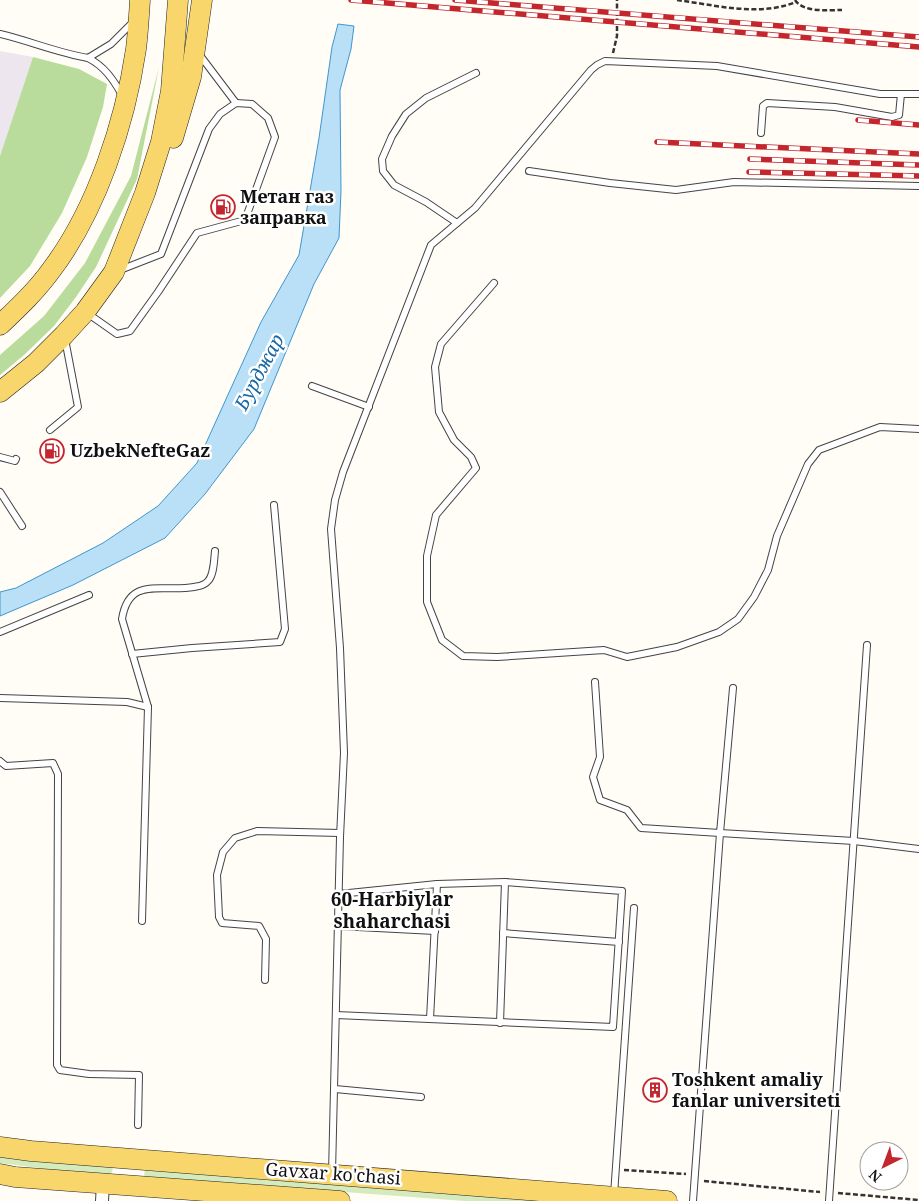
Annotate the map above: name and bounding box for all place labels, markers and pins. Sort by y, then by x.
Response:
place label: Метан газ заправка [240,184,334,229]
fuel station icon: Метан газ заправка [210,194,236,220]
fuel station icon: UzbekNefteGaz [39,438,65,464]
place label: UzbekNefteGaz [70,438,210,462]
place label: Toshkent amaliy fanlar universiteti [672,1067,841,1112]
building icon: Toshkent amaliy fanlar universiteti [642,1077,668,1103]

